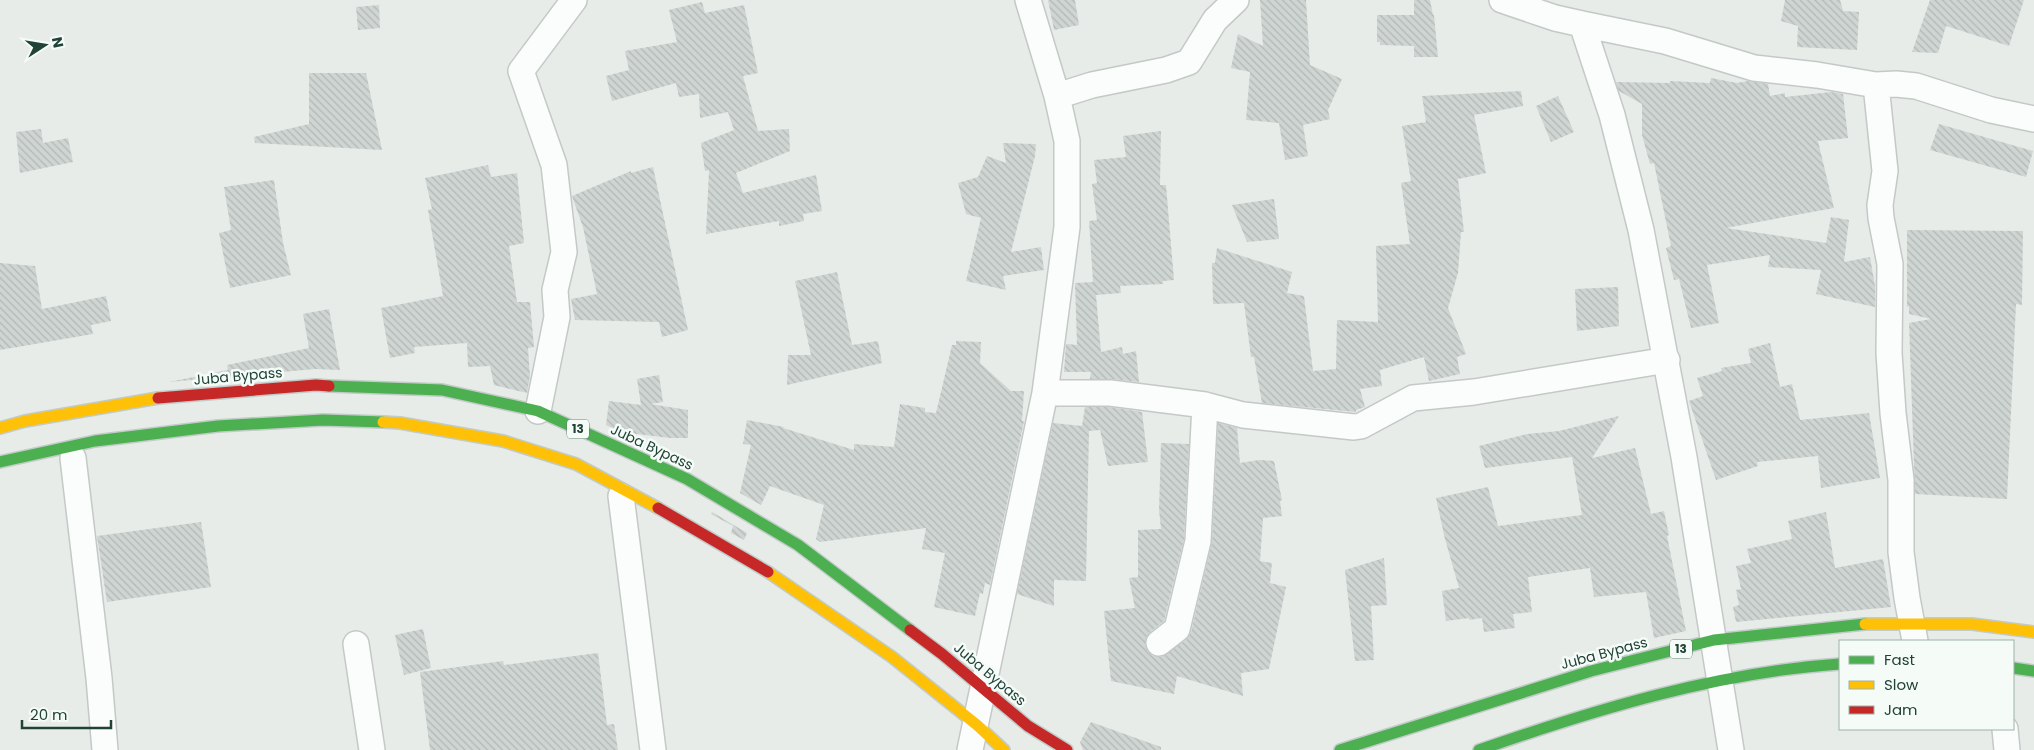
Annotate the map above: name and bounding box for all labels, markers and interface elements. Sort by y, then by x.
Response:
north arrow [20,20,70,70]
text: N [47,35,69,50]
street label: Juba Bypass [193,362,283,390]
road number: 13 [567,419,589,438]
street label: Juba Bypass [607,419,697,475]
street label: Juba Bypass [1558,632,1650,674]
street label: Juba Bypass [949,638,1031,710]
road number: 13 [1670,640,1692,659]
legend [1839,640,2014,730]
text: Fast [1884,649,1915,670]
text: Slow [1884,674,1919,695]
scale bar [22,698,111,730]
text: Jam [1884,699,1918,720]
text: 20 m [30,704,68,725]

